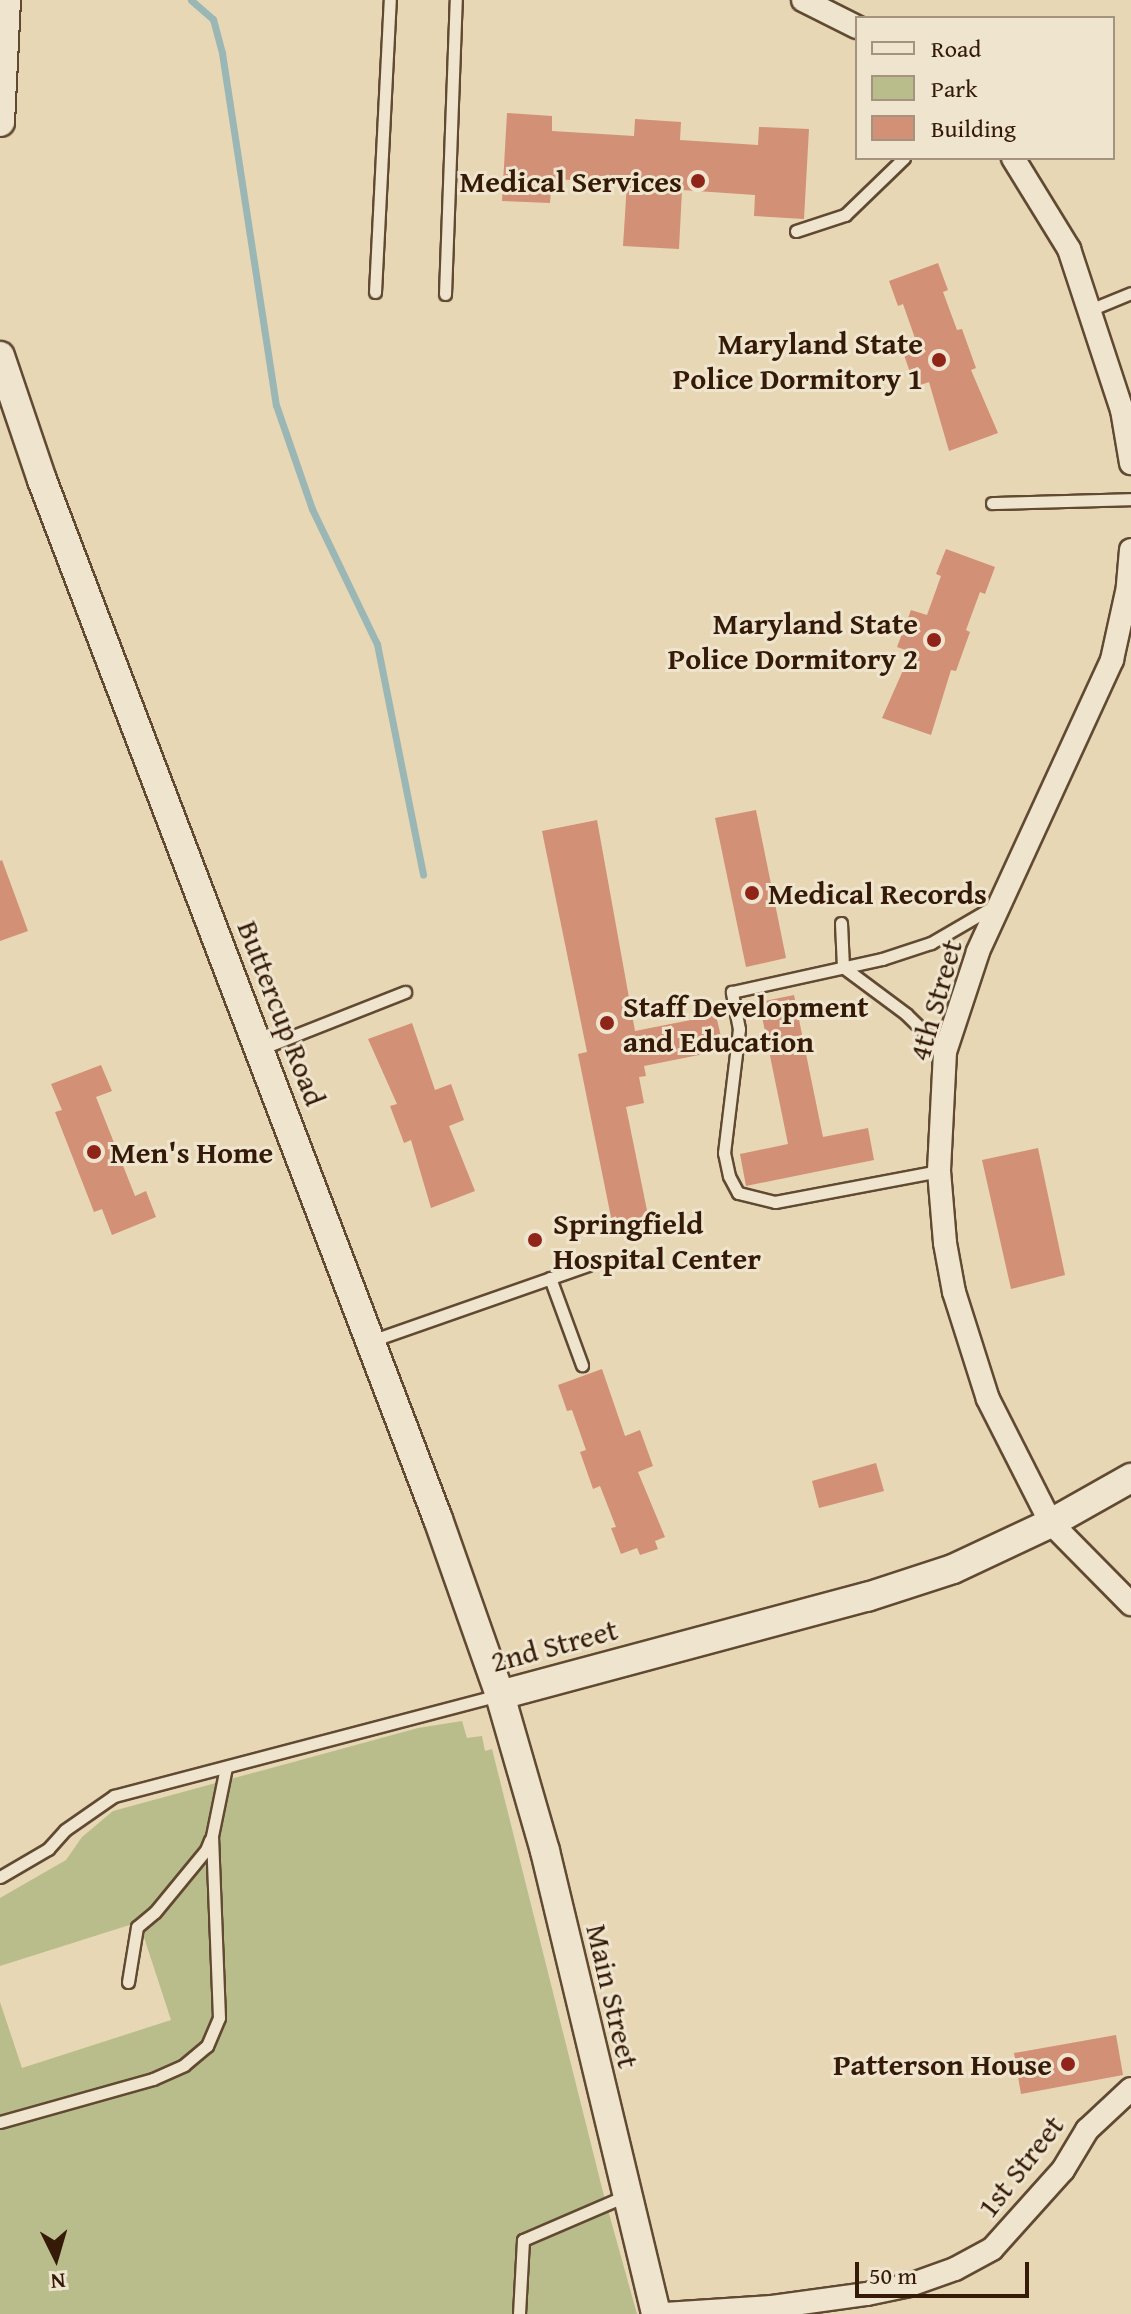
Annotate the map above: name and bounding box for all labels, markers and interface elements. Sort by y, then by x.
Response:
legend [855,16,1115,160]
text: Road [931,31,981,66]
text: Park [931,71,977,106]
text: Building [931,111,1016,146]
place label: Medical Services [459,163,682,199]
marker: Medical Services [689,172,707,190]
place label: Maryland State Police Dormitory 1 [673,325,923,396]
marker: Maryland State Police Dormitory 1 [930,351,948,369]
place label: Maryland State Police Dormitory 2 [668,605,918,676]
marker: Maryland State Police Dormitory 2 [925,631,943,649]
place label: Medical Records [768,875,987,911]
marker: Medical Records [743,884,761,902]
street label: Buttercup Road [230,915,334,1111]
street label: 4th Street [901,935,969,1065]
place label: Staff Development and Education [623,988,869,1058]
marker: Staff Development and Education [598,1014,616,1032]
place label: Men's Home [110,1134,273,1170]
marker: Men's Home [85,1143,103,1161]
place label: Springfield Hospital Center [553,1205,761,1276]
marker: Springfield Hospital Center [524,1229,546,1251]
street label: 2nd Street [487,1611,621,1679]
street label: Main Street [579,1921,647,2071]
place label: Patterson House [833,2046,1052,2082]
marker: Patterson House [1059,2055,1077,2073]
street label: 1st Street [969,2108,1071,2224]
north arrow [16,2218,96,2298]
scale bar [859,2246,1033,2296]
text: 50 m [869,2258,917,2293]
text: N [49,2265,67,2298]

